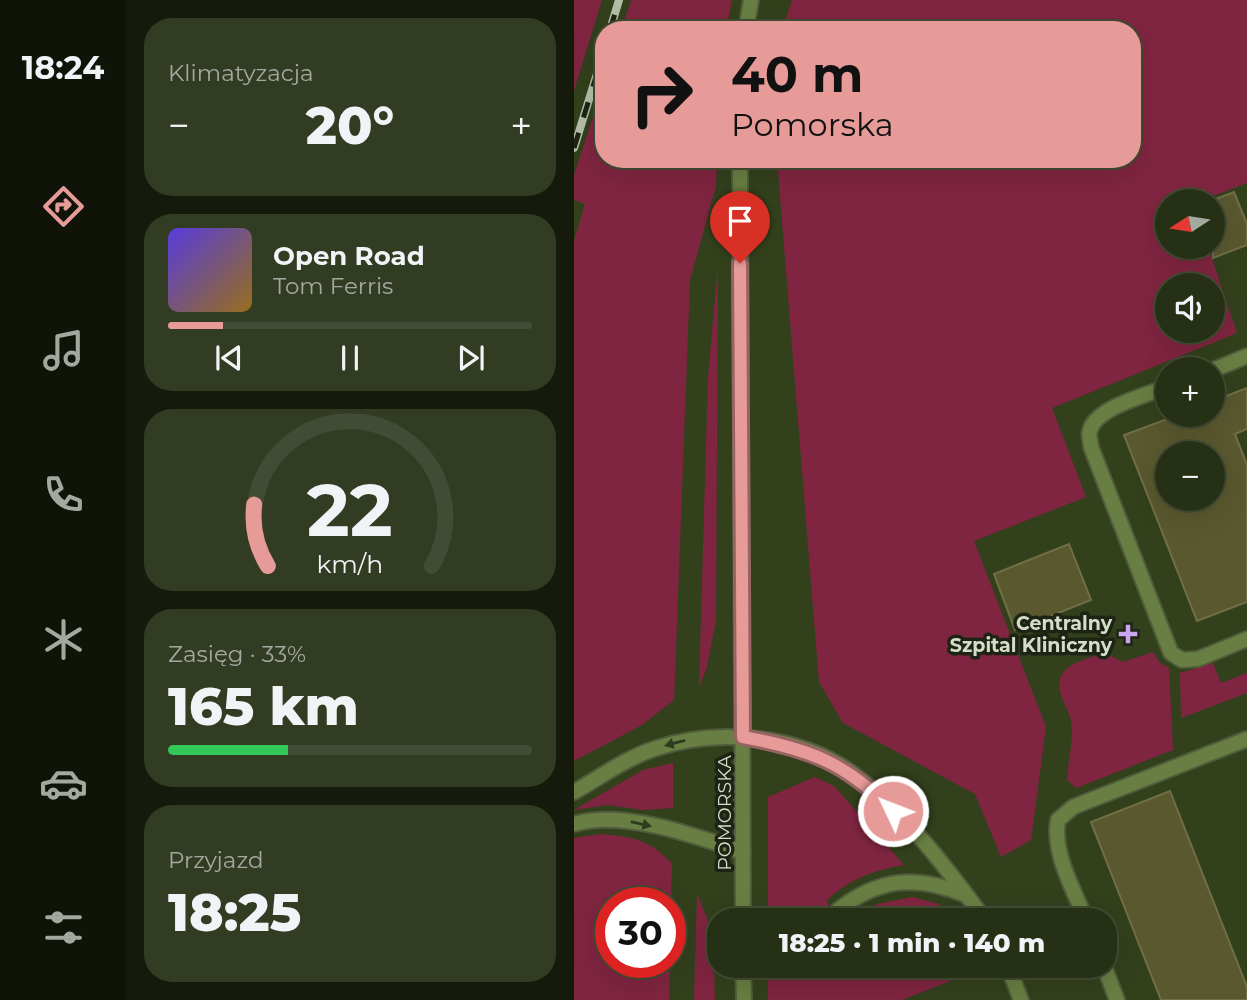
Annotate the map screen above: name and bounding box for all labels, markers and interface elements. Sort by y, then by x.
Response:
text: 40 m [731,45,863,104]
text: 18:24 [22,48,104,87]
icon: right [616,49,707,140]
text: Klimatyzacja [168,59,314,87]
text: 20° [306,94,394,157]
text: − [168,102,190,149]
text: + [510,102,532,149]
text: Pomorska [731,105,894,144]
icon: directions [39,182,88,231]
north arrow [1155,189,1225,259]
map controls [1155,189,1225,511]
pin [710,191,770,263]
icon: arrive [721,202,759,240]
text: Open Road [273,240,425,272]
text: Tom Ferris [273,272,393,300]
button: sound [1155,273,1225,343]
icon: music [39,326,88,375]
icon: previous [210,339,248,377]
icon: pause [331,339,369,377]
icon: next [452,339,490,377]
button: + [1155,357,1225,427]
button: − [1155,441,1225,511]
text: 22 [307,466,393,554]
icon: phone [39,470,88,519]
text: km/h [317,549,383,579]
place label: Centralny Szpital Kliniczny [950,612,1113,657]
icon: climate [39,615,88,664]
marker: Centralny Szpital Kliniczny [1118,624,1138,644]
text: Zasięg · 33% [168,640,306,668]
text: 165 km [168,675,359,738]
one-way arrow [664,738,686,749]
street label: POMORSKA [713,755,736,871]
icon: car [39,759,88,808]
position arrow [856,774,930,848]
one-way arrow [630,818,652,829]
text: Przyjazd [168,846,264,874]
text: 18:25 [168,881,301,944]
speed limit sign: 30 [595,887,686,978]
icon: filters [39,903,88,952]
text: 18:25 · 1 min · 140 m [779,927,1045,959]

